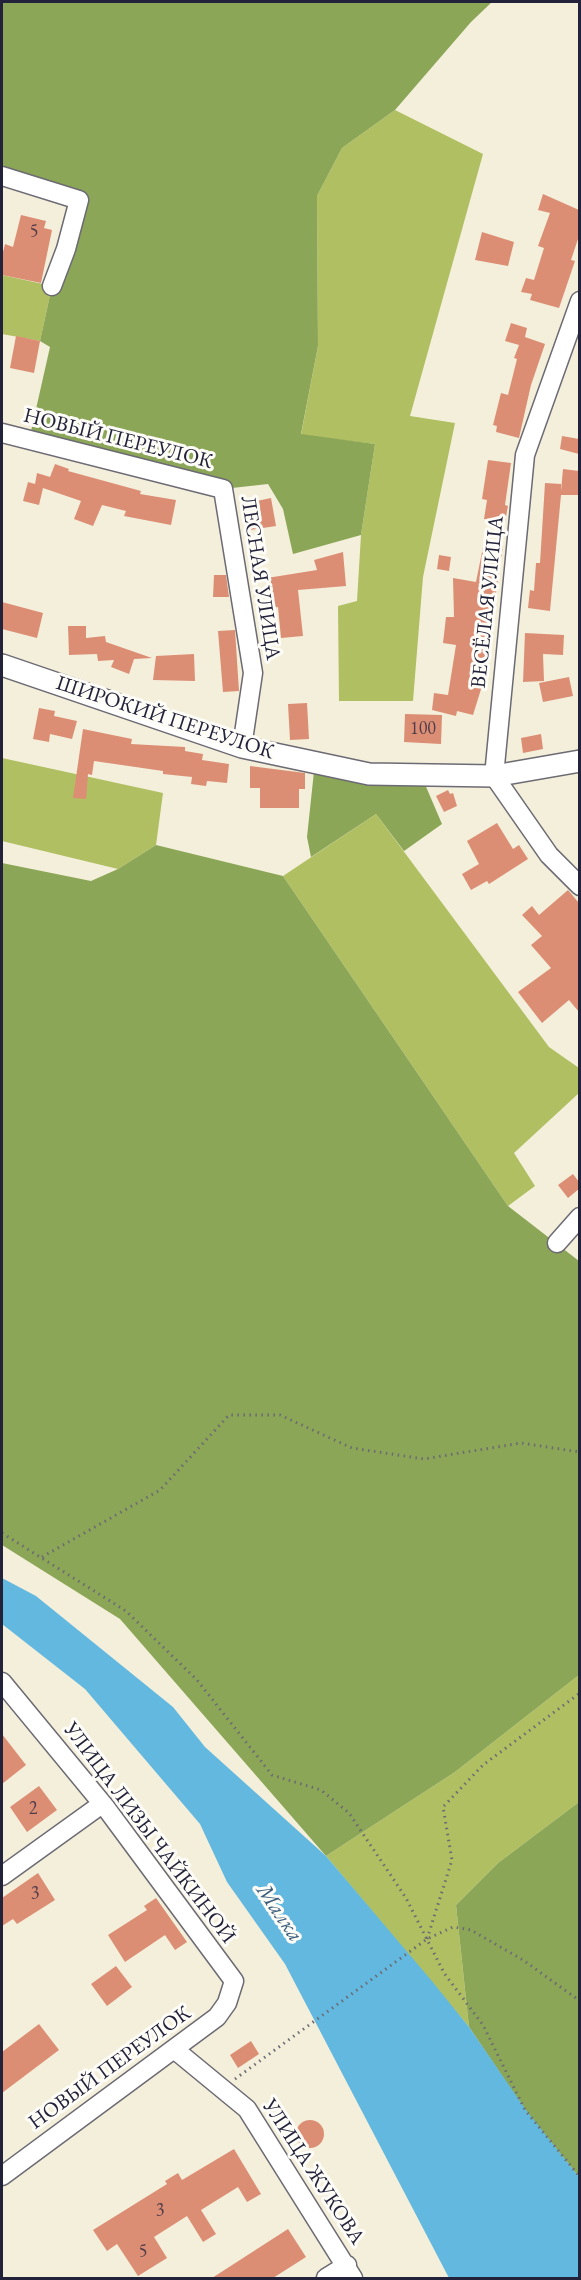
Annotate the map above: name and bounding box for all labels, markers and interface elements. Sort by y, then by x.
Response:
house number: 5 [30,221,38,243]
street label: НОВЫЙ ПЕРЕУЛОК [21,403,215,475]
street label: ЛЕСНАЯ УЛИЦА [235,494,285,662]
street label: ВЕСЁЛАЯ УЛИЦА [466,515,510,689]
street label: ШИРОКИЙ ПЕРЕУЛОК [53,671,277,765]
house number: 100 [410,718,436,740]
street label: УЛИЦА ЛИЗЫ ЧАЙКИНОЙ [58,1718,240,1948]
house number: 2 [29,1798,37,1820]
water label: Малка [250,1879,308,1947]
house number: 3 [31,1883,39,1905]
street label: НОВЫЙ ПЕРЕУЛОК [24,2001,196,2135]
street label: УЛИЦА ЖУКОВА [257,2094,369,2250]
house number: 3 [156,2200,164,2222]
house number: 5 [139,2241,147,2263]

